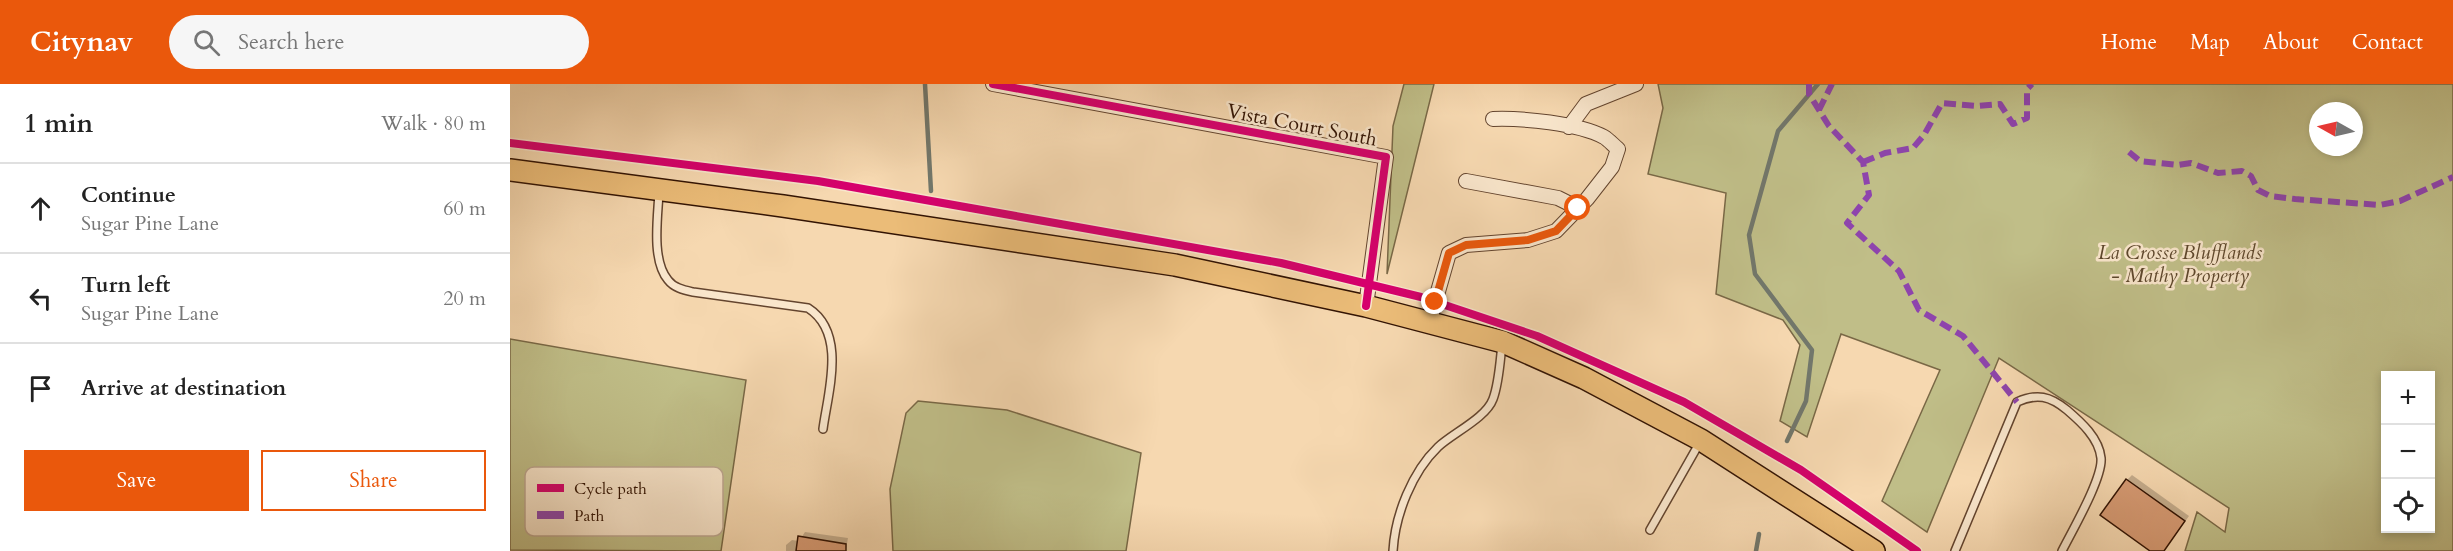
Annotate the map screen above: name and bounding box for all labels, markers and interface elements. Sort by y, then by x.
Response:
search box [169,15,589,69]
text: Citynav [30,23,133,61]
icon: search [190,26,223,59]
text: Search here [238,27,345,57]
text: Home [2101,28,2157,57]
text: Map [2190,28,2230,57]
text: About [2263,28,2319,57]
text: Contact [2352,28,2423,57]
street label: Vista Court South [1225,97,1379,153]
north arrow [2309,102,2363,156]
text: 1 min [24,106,93,141]
text: Walk · 80 m [381,110,486,137]
text: Continue [81,180,176,210]
icon: ahead [24,192,57,225]
route start [1564,194,1590,220]
text: 60 m [443,195,486,222]
text: Sugar Pine Lane [81,210,219,237]
park label: La Crosse Blufflands - Mathy Property [2098,239,2262,289]
text: Turn left [81,270,170,300]
icon: left [24,282,57,315]
text: 20 m [443,285,486,312]
route end [1421,288,1447,314]
text: Sugar Pine Lane [81,300,219,327]
map controls [2381,371,2435,533]
button: + [2381,371,2435,425]
icon: arrive [24,372,57,405]
text: Arrive at destination [81,373,286,403]
button: − [2381,425,2435,479]
button: Save [24,450,249,511]
button: Share [261,450,486,511]
legend [525,467,723,536]
text: Cycle path [574,478,647,500]
button: locate [2381,479,2435,533]
text: Path [574,505,604,527]

